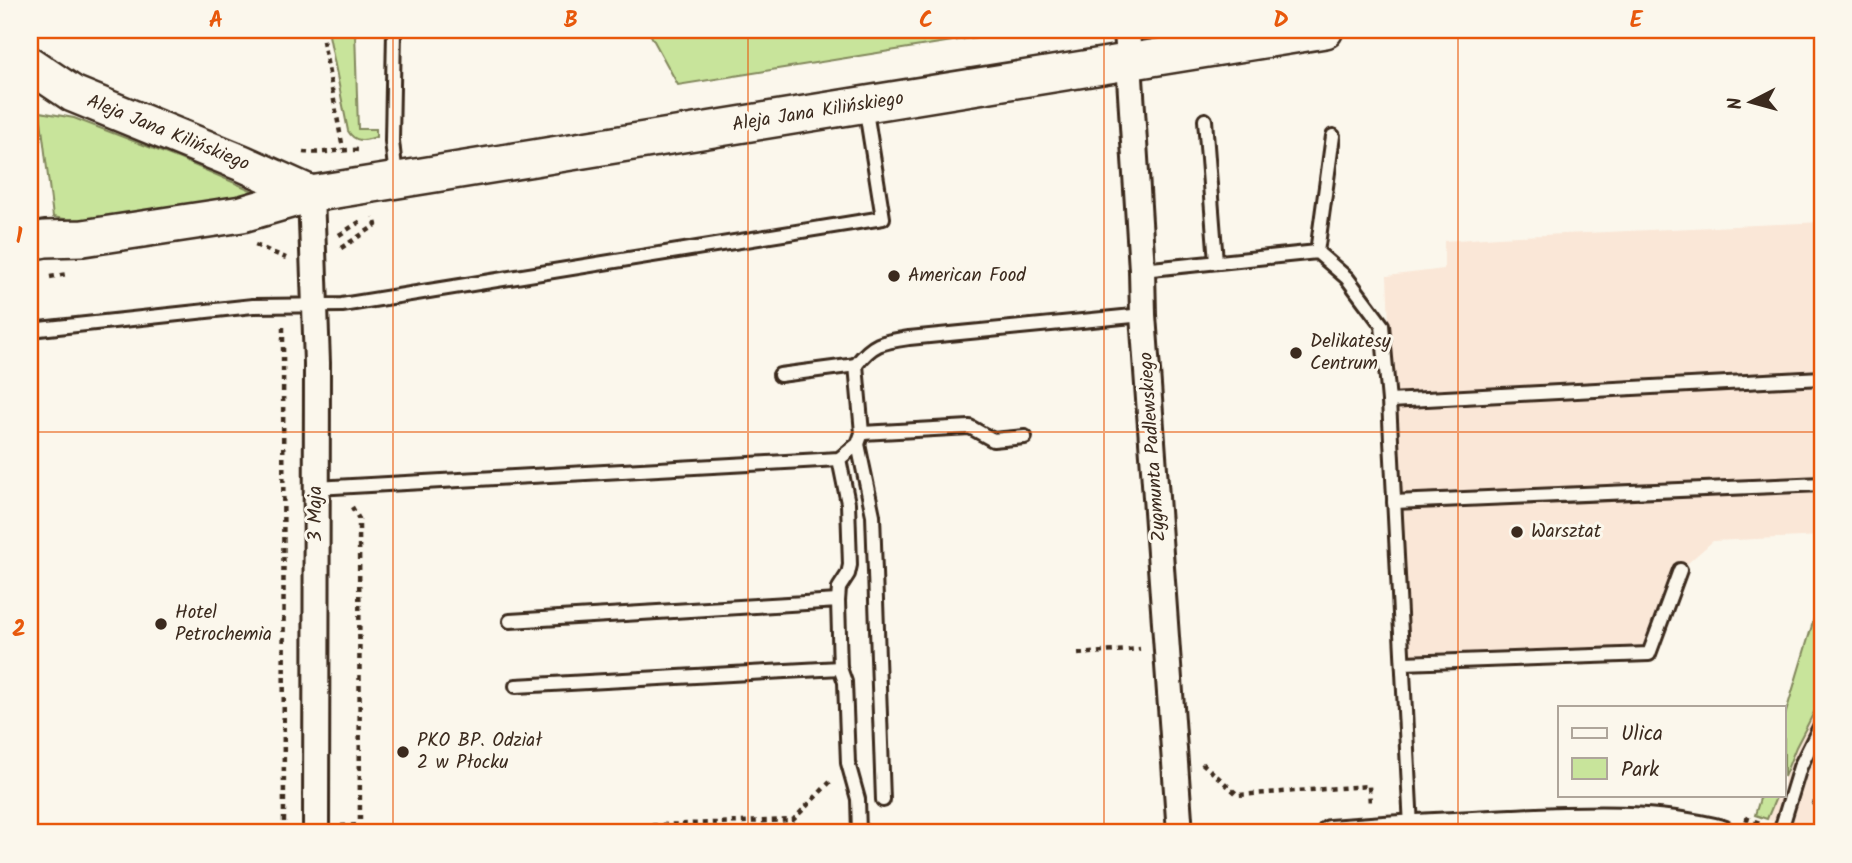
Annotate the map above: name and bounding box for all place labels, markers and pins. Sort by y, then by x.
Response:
place label: American Food [908,261,1026,291]
marker: American Food [886,268,902,284]
place label: Delikatesy Centrum [1310,327,1392,379]
marker: Delikatesy Centrum [1288,345,1304,361]
place label: Warsztat [1531,517,1602,547]
marker: Warsztat [1509,524,1525,540]
place label: Hotel Petrochemia [175,598,272,650]
marker: Hotel Petrochemia [153,616,169,632]
place label: PKO BP. Odział 2 w Płocku [417,726,543,778]
marker: PKO BP. Odział 2 w Płocku [395,744,411,760]

